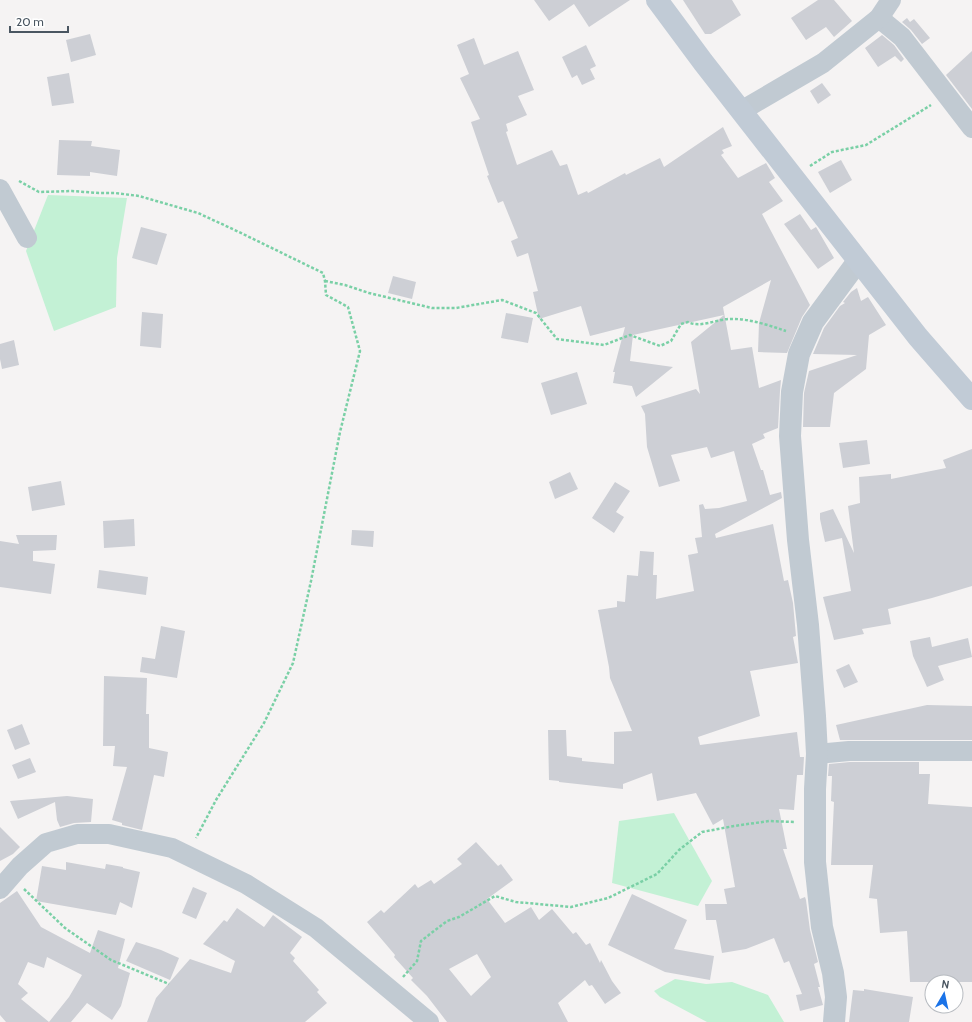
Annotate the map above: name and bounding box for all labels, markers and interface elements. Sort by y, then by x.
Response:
scale bar [10,8,68,34]
text: 20 m [16,14,44,29]
north arrow [924,974,964,1014]
text: N [941,977,951,992]

